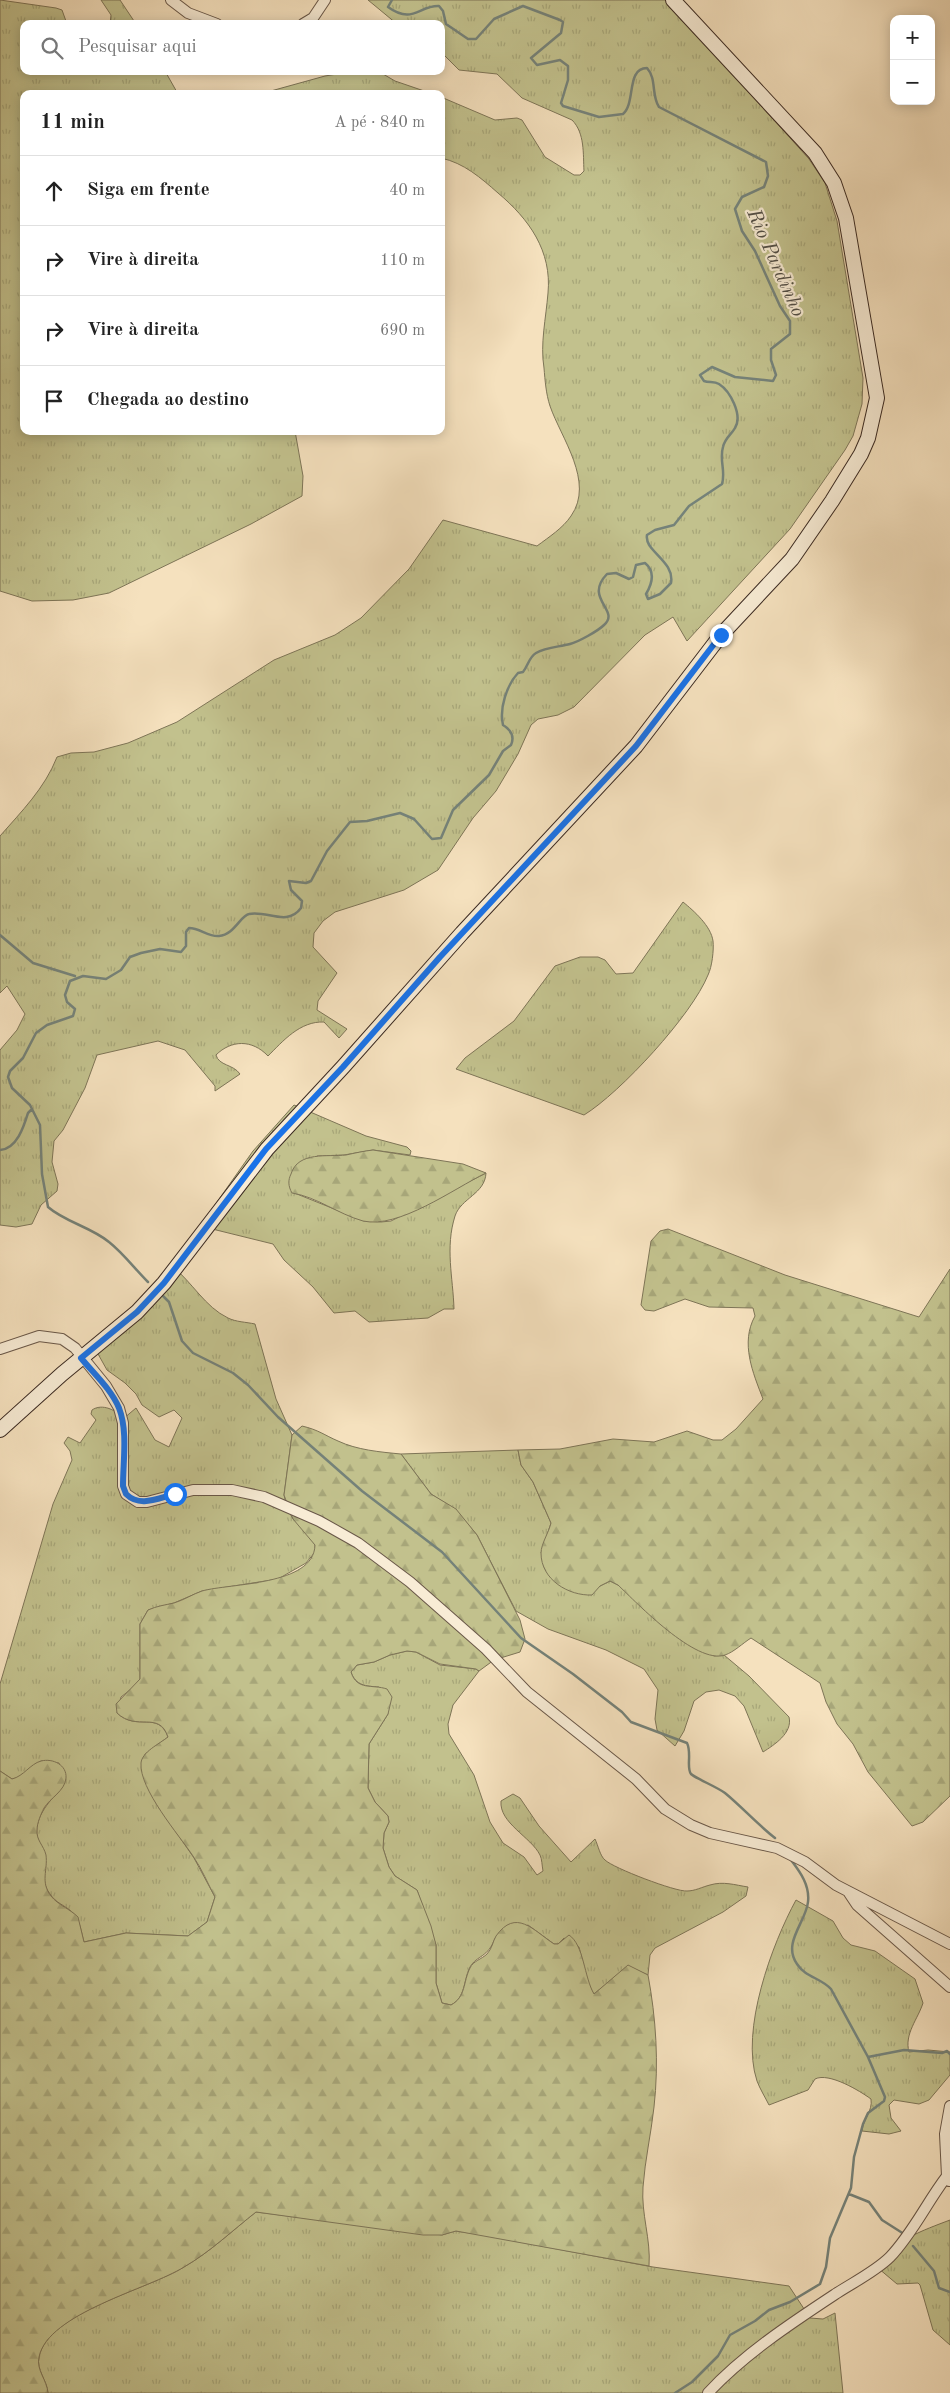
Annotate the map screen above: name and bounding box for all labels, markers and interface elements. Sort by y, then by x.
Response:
map controls [890,15,935,105]
button: + [890,15,935,60]
search box [20,20,445,75]
icon: search [38,34,66,62]
text: Pesquisar aqui [78,38,197,57]
button: − [890,60,935,105]
text: 11 min [40,112,105,133]
text: A pé · 840 m [334,115,425,131]
icon: ahead [40,177,68,205]
text: Siga em frente [87,181,210,200]
text: 40 m [389,183,425,199]
water label: Rio Pardinho [742,205,808,320]
icon: right [40,247,68,275]
text: Vire à direita [87,251,199,270]
text: 110 m [380,253,425,269]
icon: right [40,317,68,345]
text: Vire à direita [87,321,199,340]
text: 690 m [380,323,425,339]
icon: arrive [40,387,68,415]
text: Chegada ao destino [87,391,249,410]
route end [710,624,733,647]
route start [164,1483,187,1506]

